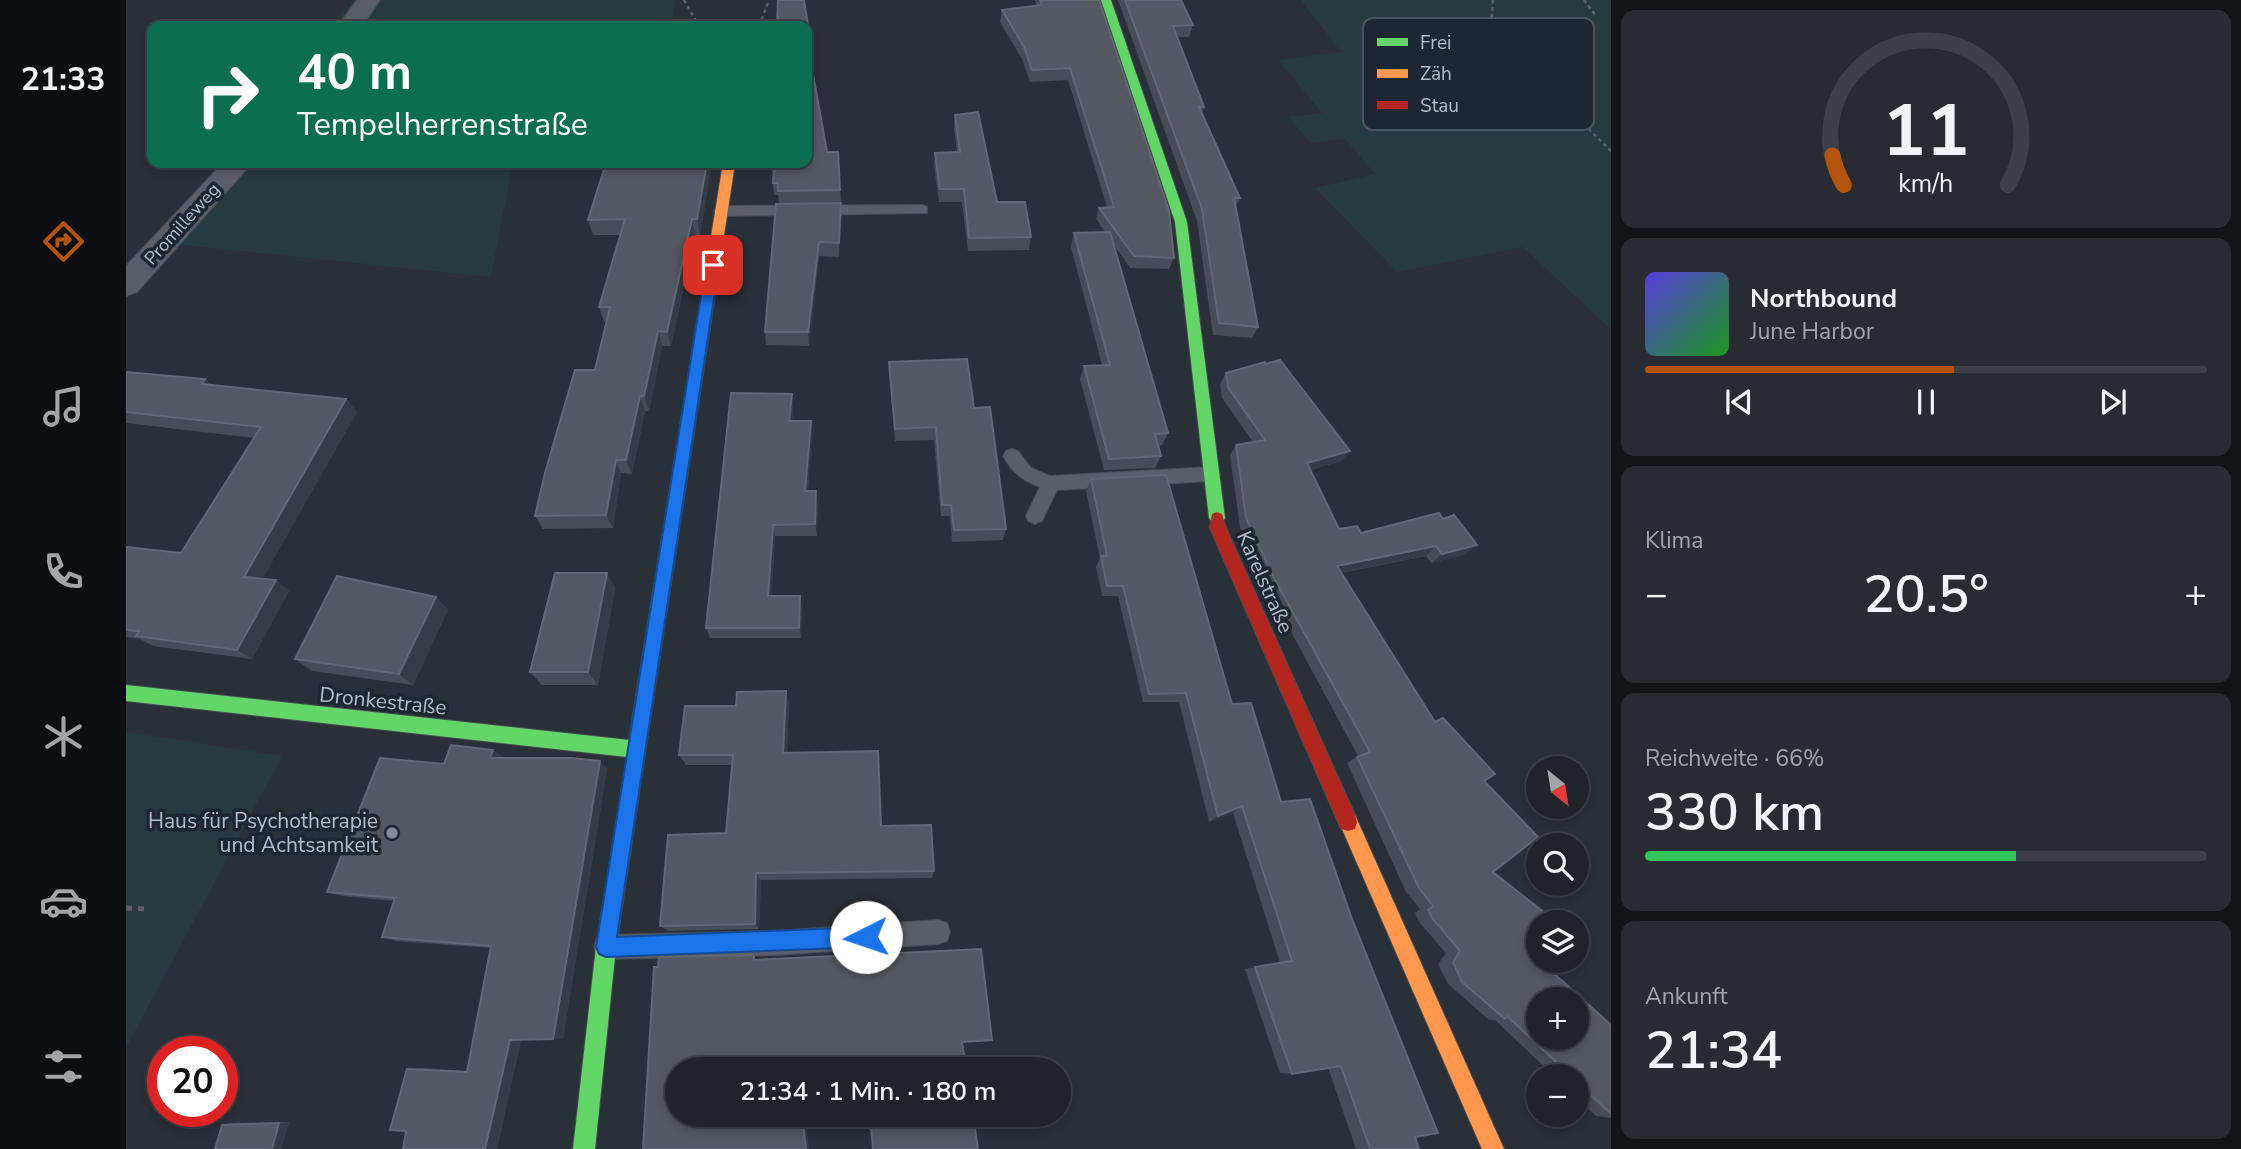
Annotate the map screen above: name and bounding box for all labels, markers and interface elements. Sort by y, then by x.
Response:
legend [1363,18,1594,130]
text: Frei [1420,30,1451,56]
text: 40 m [297,39,412,106]
icon: right [182,49,273,140]
text: 21:33 [21,58,105,101]
text: Zäh [1420,61,1452,87]
text: 11 [1882,81,1970,181]
text: Stau [1420,93,1459,119]
text: Tempelherrenstraße [297,103,588,146]
text: km/h [1898,167,1954,201]
street label: Promilleweg [139,178,225,270]
icon: directions [39,217,88,266]
pin [683,235,743,295]
icon: arrive [694,246,732,284]
text: Northbound [1750,281,1897,316]
text: June Harbor [1750,316,1874,347]
icon: music [39,382,88,431]
icon: previous [1720,383,1758,421]
icon: pause [1907,383,1945,421]
icon: next [2094,383,2132,421]
text: Klima [1645,525,1703,556]
street label: Karelstraße [1230,527,1300,637]
icon: phone [39,547,88,596]
text: 20.5° [1863,559,1989,630]
text: − [1645,569,1668,620]
text: + [2184,569,2207,620]
street label: Dronkestraße [318,680,448,722]
icon: climate [39,712,88,761]
text: Reichweite · 66% [1645,743,1824,774]
north arrow [1526,756,1589,819]
map controls [1526,756,1589,1127]
text: 330 km [1645,777,1824,848]
place label: Haus für Psychotherapie und Achtsamkeit [148,807,379,859]
marker: Haus für Psychotherapie und Achtsamkeit [384,825,400,841]
button: search [1526,833,1589,896]
icon: car [39,877,88,926]
position arrow [829,900,903,974]
button: layers [1526,910,1589,973]
text: Ankunft [1645,981,1727,1012]
button: + [1526,987,1589,1050]
text: 21:34 [1645,1015,1782,1086]
speed limit sign: 20 [147,1036,238,1127]
icon: filters [39,1042,88,1091]
button: − [1526,1064,1589,1127]
text: 21:34 · 1 Min. · 180 m [740,1074,996,1109]

